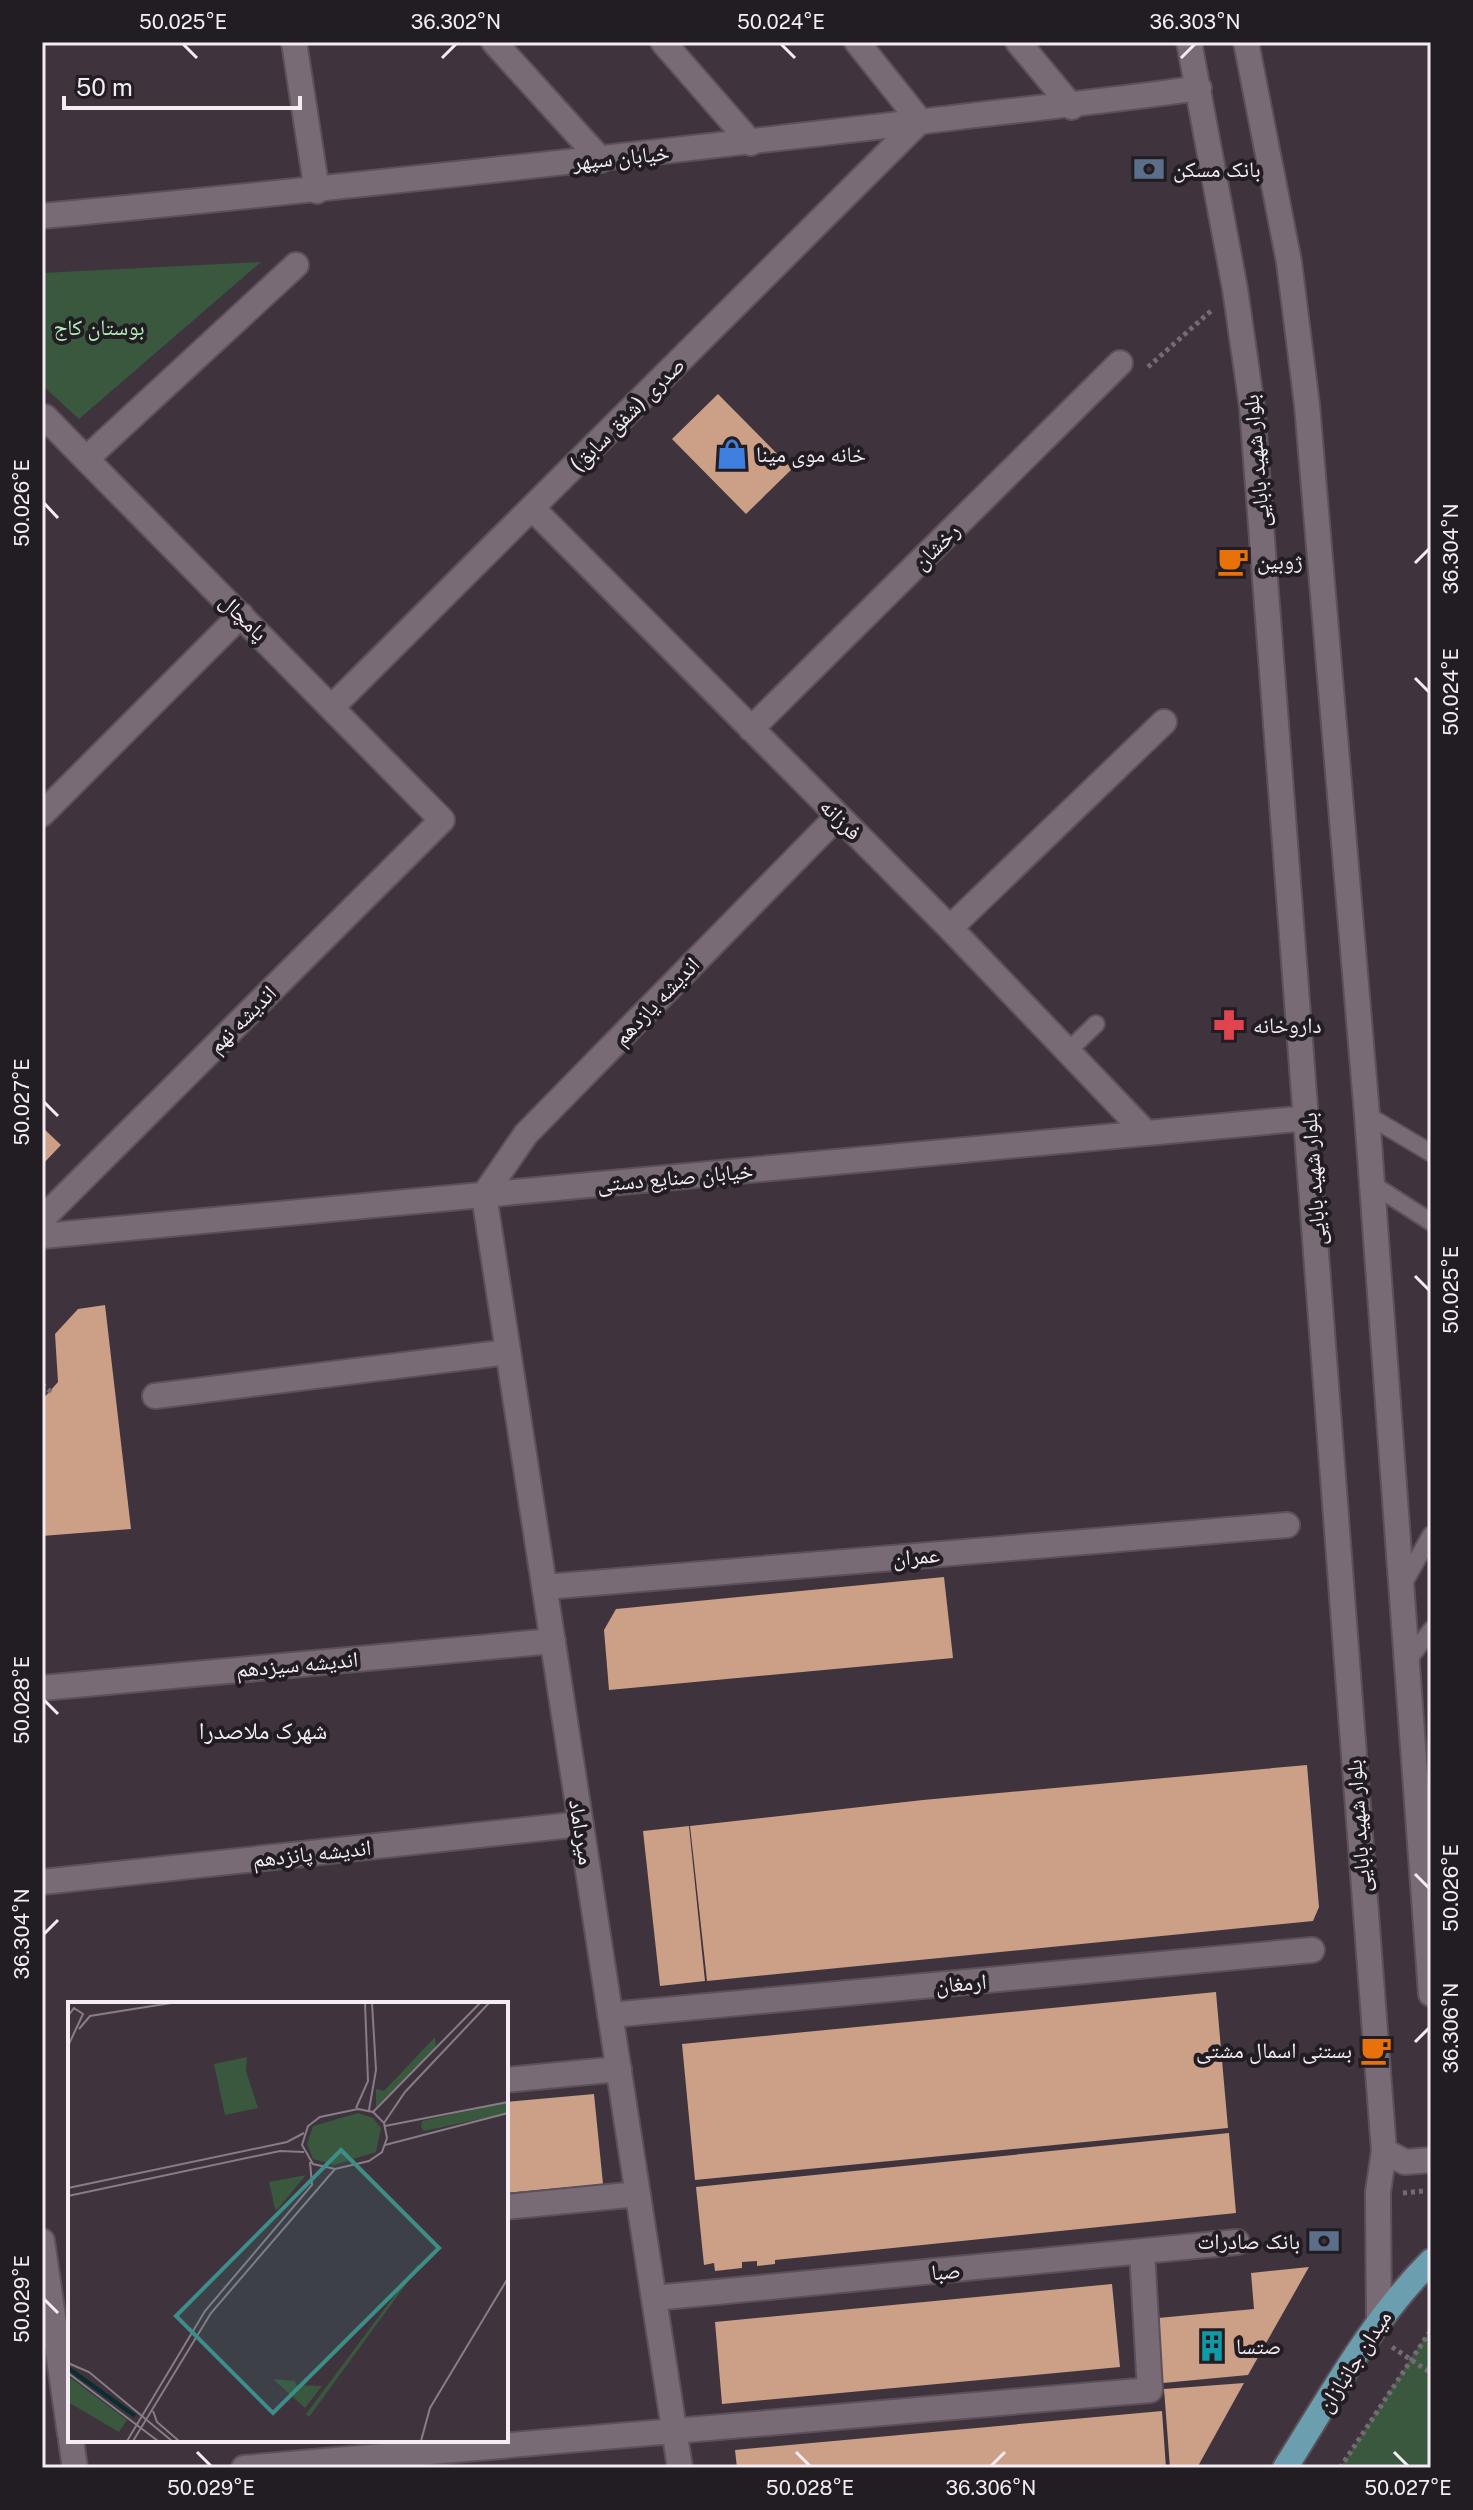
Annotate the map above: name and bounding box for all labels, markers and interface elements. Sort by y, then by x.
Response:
text: 50.025°E [139,10,227,34]
text: 36.302°N [411,10,501,34]
text: 50.024°E [737,10,825,34]
text: 36.303°N [1150,10,1240,34]
scale bar [64,60,300,110]
text: 50 m [76,73,133,101]
street label: خیابان سپهر [570,139,671,176]
bank icon: بانک مسکن [1132,152,1166,186]
place label: بانک مسکن [1173,156,1261,183]
park label: بوستان کاج [53,314,145,341]
street label: صدری (شفق سابق) [564,351,690,477]
street label: بلوار شهید بابایی [1237,393,1276,529]
shop icon: خانه موی مینا [715,437,749,471]
place label: خانه موی مینا [756,441,866,468]
text: 50.026°E [10,459,34,547]
text: 36.304°N [1439,503,1463,595]
street label: رخشان [907,517,966,576]
cafe icon: ژوبین [1216,544,1250,578]
place label: ژوبین [1257,548,1303,575]
street label: پامچال [214,588,273,647]
text: 50.024°E [1439,648,1463,736]
street label: فرزانه [815,793,867,845]
street label: اندیشه یازدهم [608,951,706,1052]
street label: اندیشه نهم [203,980,283,1060]
pharmacy icon: داروخانه [1212,1008,1246,1042]
place label: داروخانه [1253,1012,1322,1038]
text: 50.027°E [10,1058,34,1146]
street label: بلوار شهید بابایی [1295,1112,1332,1246]
street label: خیابان صنایع دستی [596,1157,754,1198]
text: 50.025°E [1439,1246,1463,1334]
street label: عمران [891,1541,941,1572]
street label: اندیشه سیزدهم [235,1646,359,1684]
text: 50.028°E [10,1656,34,1744]
district label: شهرک ملاصدرا [199,1716,327,1744]
street label: بلوار شهید بابایی [1340,1759,1377,1893]
street label: میرداماد [564,1797,600,1867]
street label: اندیشه پانزدهم [251,1834,373,1874]
text: 50.026°E [1439,1844,1463,1932]
text: 36.304°N [10,1888,34,1980]
street label: ارمغان [934,1968,988,1999]
text: 36.306°N [1439,1983,1463,2073]
inset map [68,2002,508,2442]
cafe icon: بستنی اسمال مشتی [1359,2033,1393,2067]
place label: بستنی اسمال مشتی [1196,2037,1352,2064]
bank icon: بانک صادرات [1307,2224,1341,2258]
place label: بانک صادرات [1197,2228,1300,2254]
text: 50.029°E [10,2255,34,2343]
street label: صبا [930,2257,962,2285]
street label: میدان جانبازان [1311,2305,1397,2417]
building icon: صتسا [1195,2329,1229,2363]
place label: صتسا [1236,2333,1281,2359]
text: 50.029°E [167,2476,255,2500]
text: 50.028°E [766,2476,854,2500]
text: 36.306°N [946,2476,1036,2500]
text: 50.027°E [1364,2476,1452,2500]

